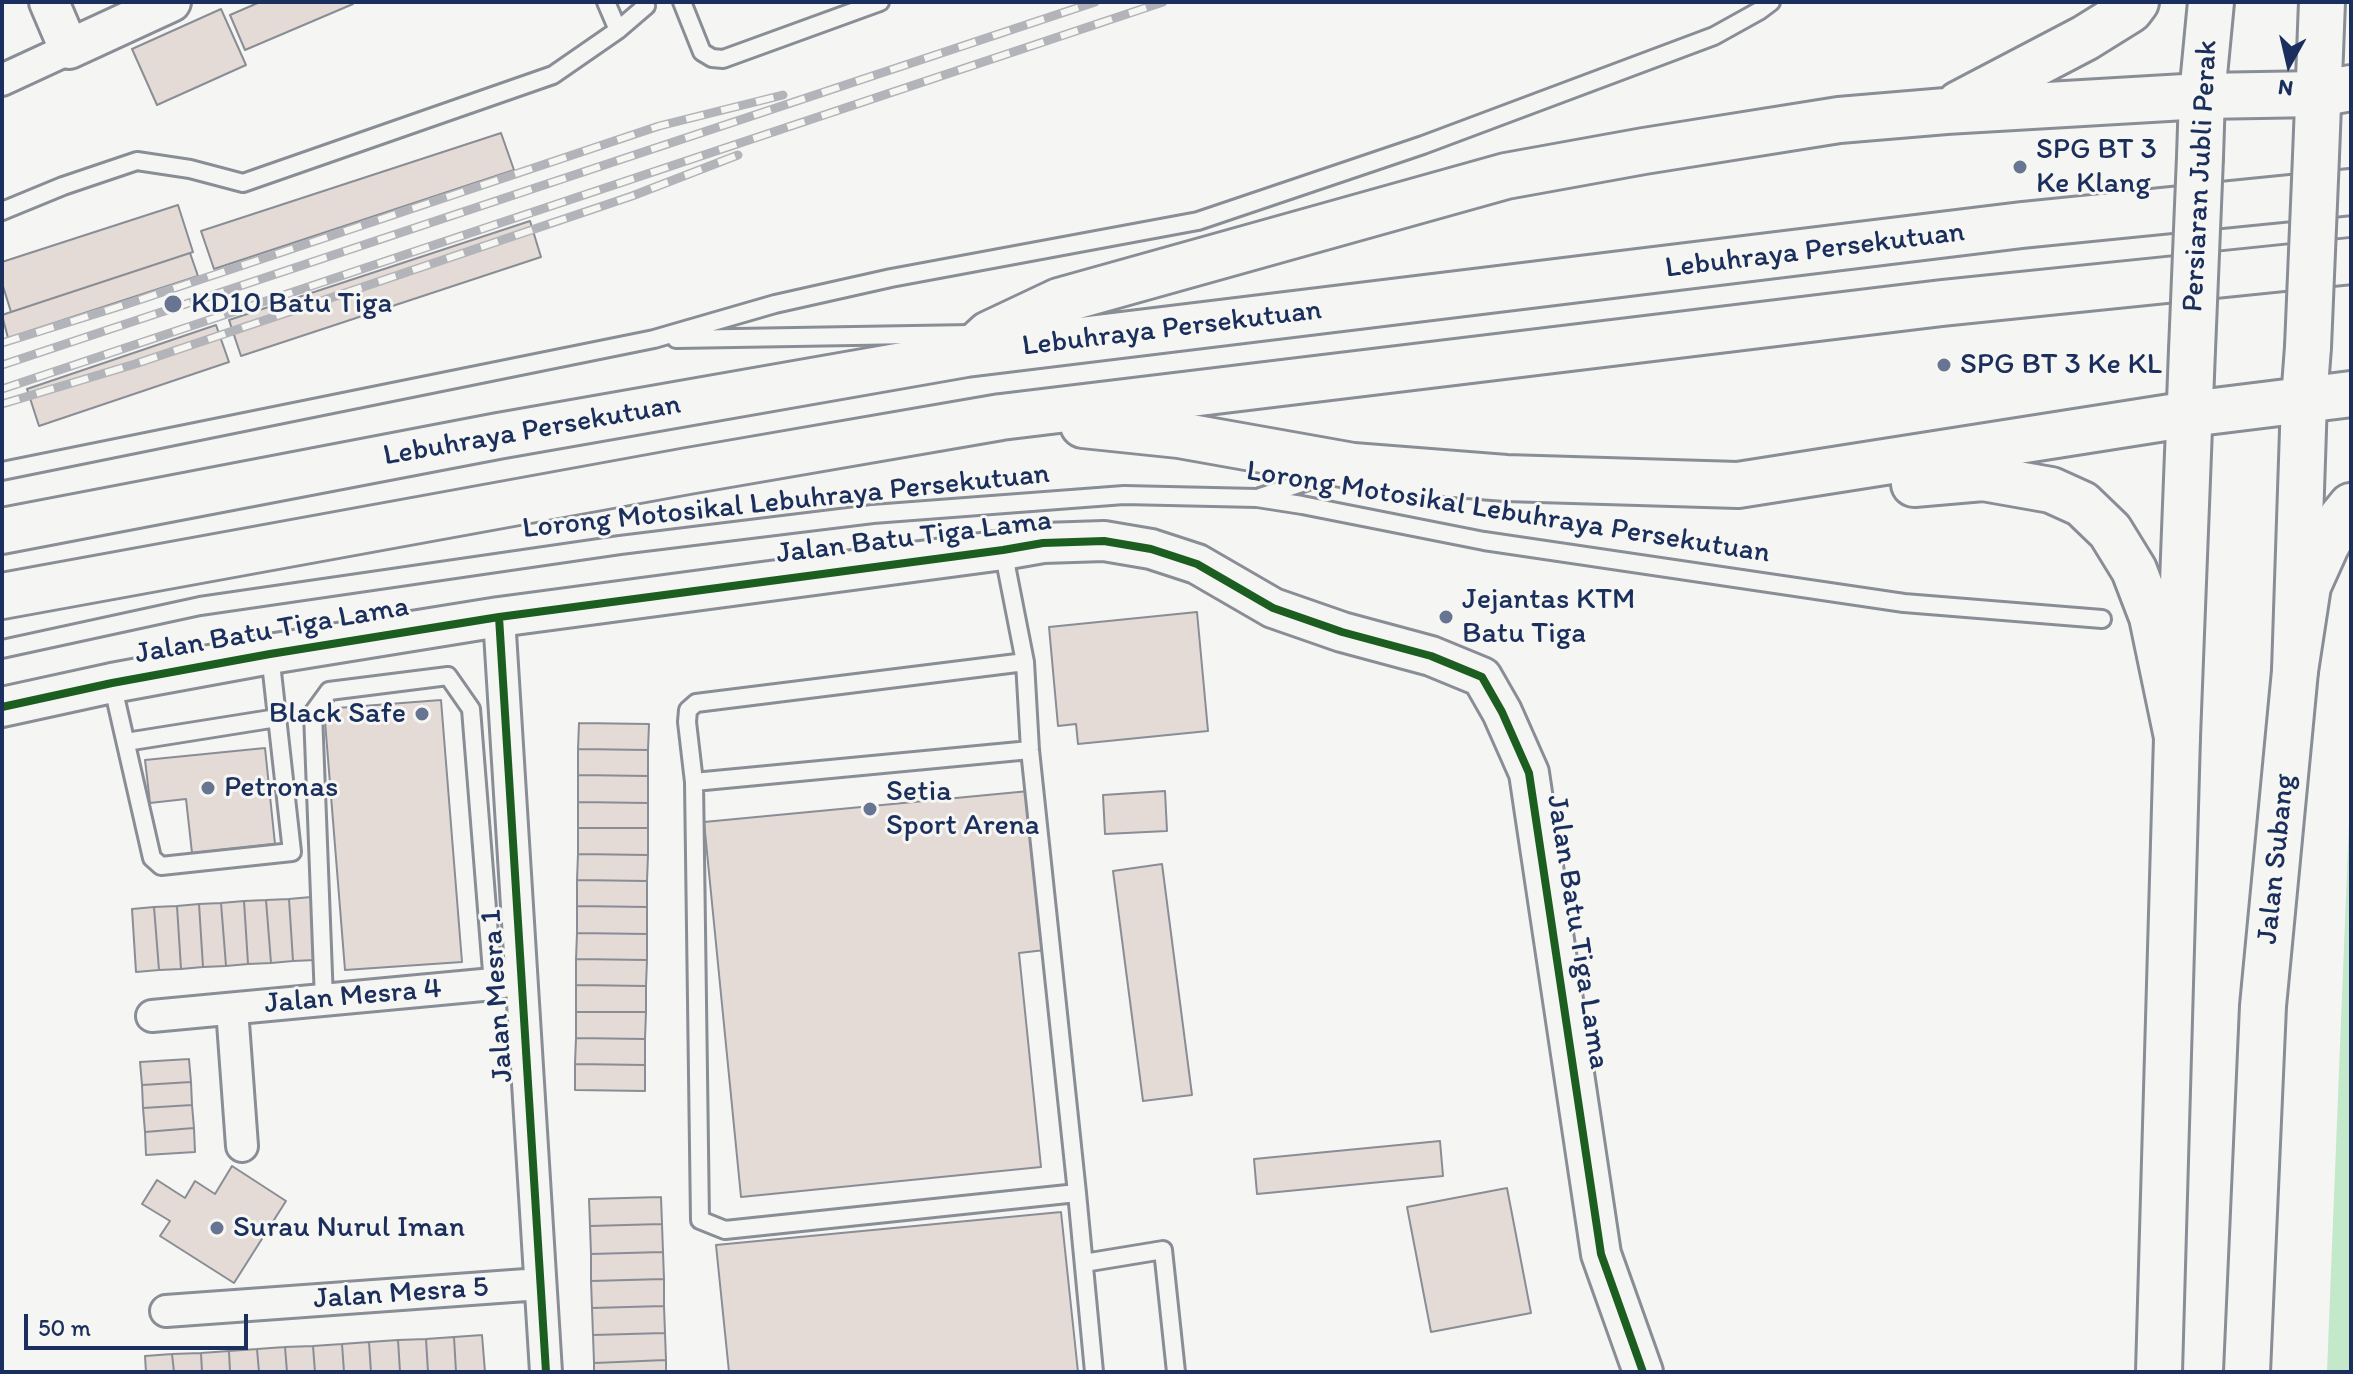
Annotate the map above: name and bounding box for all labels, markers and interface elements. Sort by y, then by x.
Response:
north arrow [2249,24,2329,104]
street label: Persiaran Jubli Perak [2176,39,2226,313]
text: N [2276,74,2295,103]
place label: SPG BT 3 Ke Klang [2036,132,2157,202]
marker: SPG BT 3 Ke Klang [2011,158,2029,176]
street label: Lebuhraya Persekutuan [1663,215,1967,287]
place label: KD10 Batu Tiga [191,286,392,322]
marker: KD10 Batu Tiga [162,293,184,315]
street label: Lebuhraya Persekutuan [1020,293,1324,365]
place label: SPG BT 3 Ke KL [1960,347,2162,383]
marker: SPG BT 3 Ke KL [1935,356,1953,374]
street label: Lebuhraya Persekutuan [380,387,684,475]
street label: Lorong Motosikal Lebuhraya Persekutuan [1244,454,1772,572]
street label: Lorong Motosikal Lebuhraya Persekutuan [521,456,1051,548]
street label: Jalan Batu Tiga Lama [774,503,1054,573]
place label: Jejantas KTM Batu Tiga [1462,582,1636,652]
street label: Jalan Batu Tiga Lama [132,589,412,673]
marker: Jejantas KTM Batu Tiga [1437,608,1455,626]
place label: Black Safe [269,696,406,732]
marker: Black Safe [413,705,431,723]
place label: Petronas [224,770,338,806]
street label: Jalan Subang [2250,772,2304,946]
place label: Setia Sport Arena [886,774,1040,844]
marker: Petronas [199,779,217,797]
street label: Jalan Batu Tiga Lama [1538,792,1616,1072]
marker: Setia Sport Arena [861,800,879,818]
street label: Jalan Mesra 1 [474,908,522,1084]
street label: Jalan Mesra 4 [263,971,443,1023]
place label: Surau Nurul Iman [233,1210,465,1246]
marker: Surau Nurul Iman [208,1219,226,1237]
street label: Jalan Mesra 5 [312,1270,490,1318]
scale bar [28,1298,252,1348]
text: 50 m [38,1313,91,1342]

